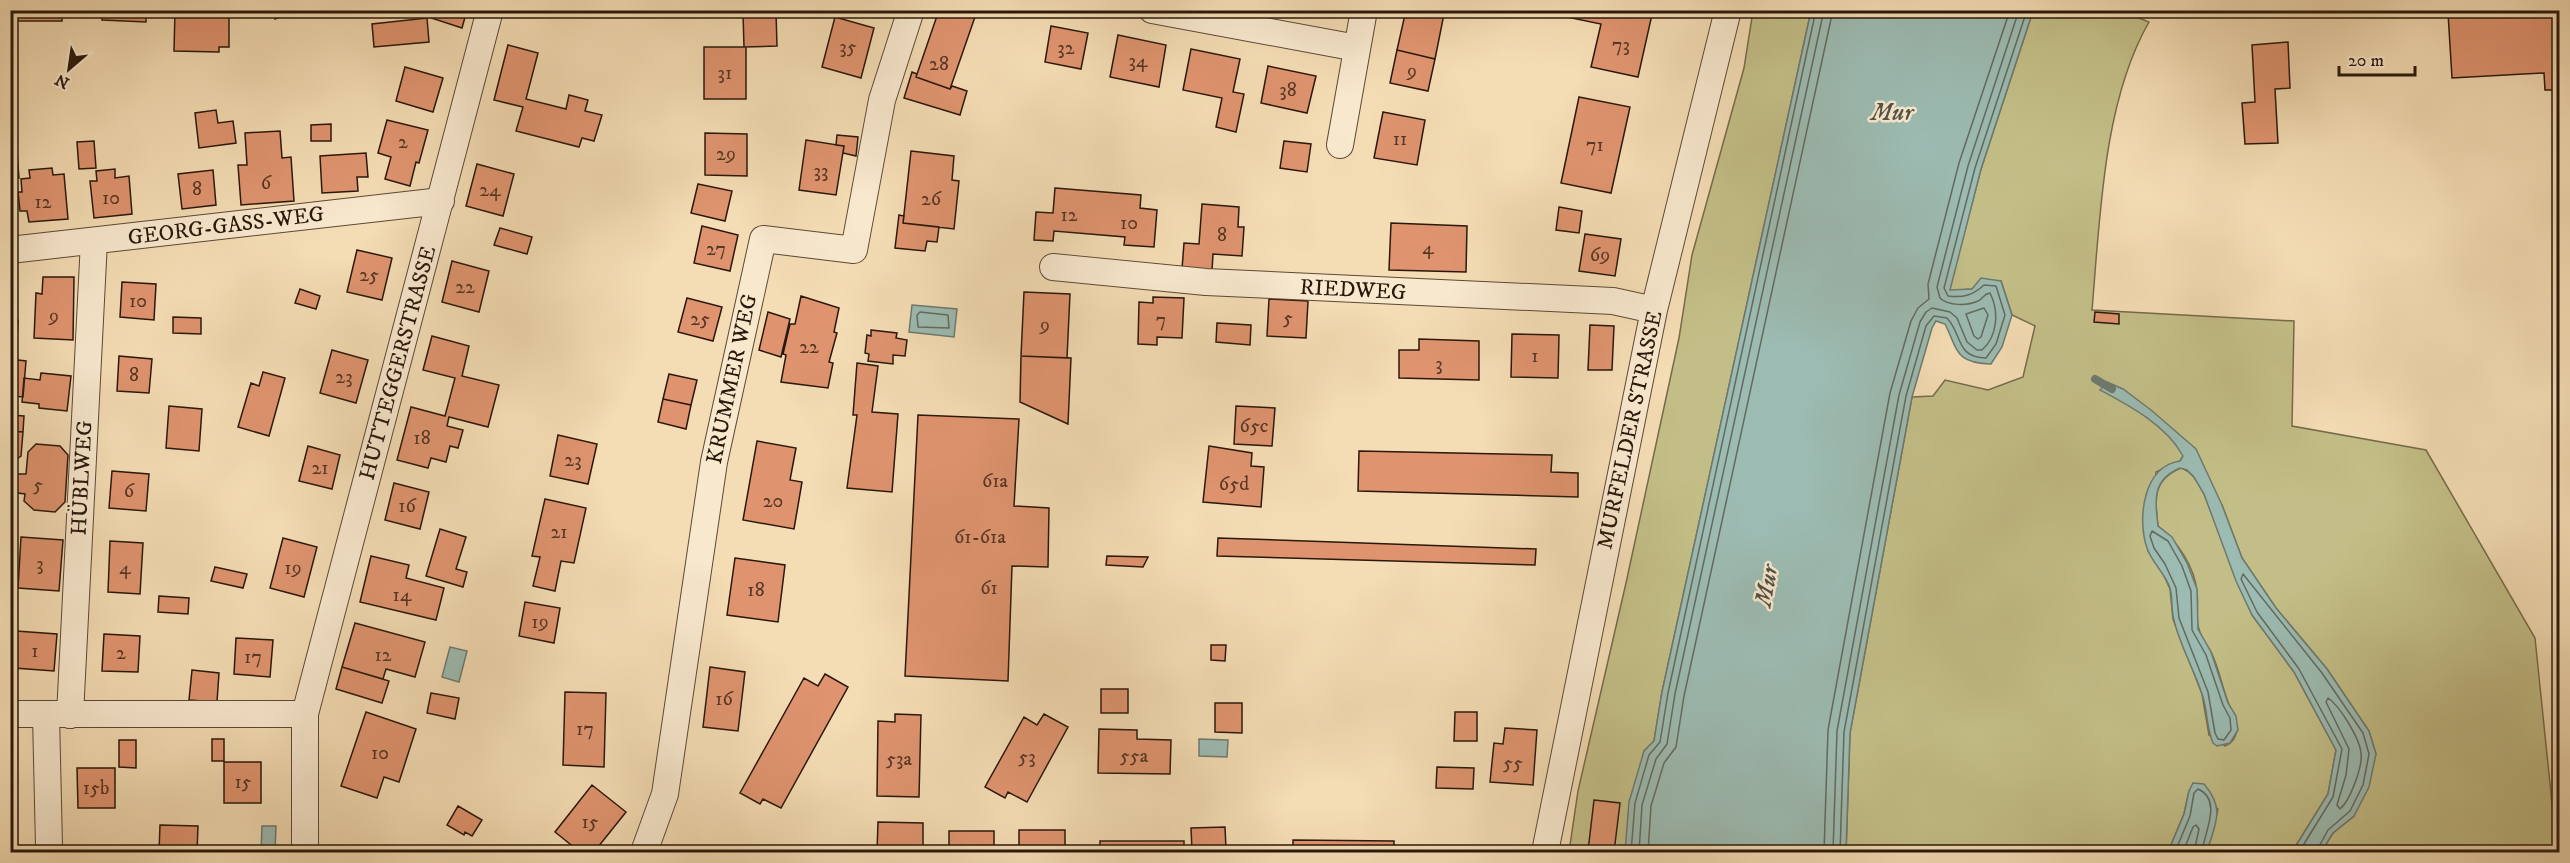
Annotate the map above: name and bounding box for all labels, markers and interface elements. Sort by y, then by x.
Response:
house number: 73 [1612,33,1630,58]
house number: 35 [839,35,857,60]
house number: 32 [1057,36,1075,61]
north arrow [39,39,99,99]
scale bar [2339,39,2416,77]
house number: 34 [1129,49,1148,74]
text: 20 m [2348,50,2384,72]
house number: 28 [929,52,949,77]
house number: 9 [1406,59,1417,84]
house number: 31 [718,61,732,86]
text: N [52,69,73,93]
house number: 38 [1279,78,1297,103]
water label: Mur [1869,98,1915,128]
house number: 11 [1393,127,1407,152]
house number: 2 [398,130,408,155]
house number: 71 [1586,133,1604,158]
house number: 29 [716,142,736,167]
house number: 33 [814,159,828,184]
house number: 6 [261,171,272,196]
house number: 8 [192,177,202,202]
house number: 24 [479,178,501,203]
house number: 10 [102,186,120,211]
house number: 26 [921,187,942,212]
house number: 12 [34,190,52,215]
street label: GEORG-GASS-WEG [126,201,326,251]
house number: 12 [1060,203,1078,228]
house number: 10 [1120,211,1138,236]
house number: 8 [1217,223,1227,248]
house number: 4 [1422,236,1434,261]
house number: 27 [706,237,726,262]
street label: HUTTEGGERSTRASSE [354,243,442,483]
house number: 69 [1590,243,1610,268]
house number: 25 [359,263,379,288]
street label: RIEDWEG [1299,274,1407,306]
house number: 22 [455,275,475,300]
house number: 10 [129,289,147,314]
street label: KRUMMER WEG [701,292,763,466]
house number: 9 [48,304,59,329]
house number: 5 [1283,306,1293,331]
house number: 25 [690,307,710,332]
house number: 7 [1156,308,1166,333]
street label: MURFELDER STRASSE [1592,308,1668,552]
house number: 9 [1039,313,1050,338]
house number: 22 [799,335,819,360]
house number: 1 [1531,344,1539,369]
house number: 3 [1435,352,1443,377]
house number: 8 [129,363,139,388]
house number: 23 [335,365,353,390]
house number: 65c [1240,414,1269,439]
street label: HÜBLWEG [66,420,98,536]
house number: 18 [413,426,431,451]
house number: 23 [564,448,582,473]
house number: 21 [311,456,329,481]
house number: 61a [982,469,1009,494]
house number: 65d [1219,472,1249,497]
house number: 5 [33,473,43,498]
house number: 6 [124,479,135,504]
house number: 20 [763,489,783,514]
house number: 16 [398,494,416,519]
house number: 21 [550,520,568,545]
house number: 61-61a [954,525,1006,550]
house number: 3 [36,552,44,577]
house number: 4 [119,556,131,581]
house number: 19 [284,556,302,581]
water label: Mur [1748,560,1786,611]
house number: 61 [980,576,998,601]
house number: 18 [747,578,765,603]
house number: 14 [393,583,412,608]
house number: 19 [531,610,549,635]
house number: 1 [31,639,39,664]
house number: 2 [116,641,126,666]
house number: 12 [374,643,392,668]
house number: 17 [244,645,262,670]
house number: 16 [715,687,733,712]
house number: 17 [576,717,594,742]
house number: 10 [371,741,389,766]
house number: 55a [1120,744,1149,769]
house number: 53 [1018,745,1036,770]
house number: 53a [886,747,912,772]
house number: 55 [1503,751,1523,776]
house number: 15 [234,770,252,795]
house number: 15b [83,776,109,801]
house number: 15 [581,810,599,835]

